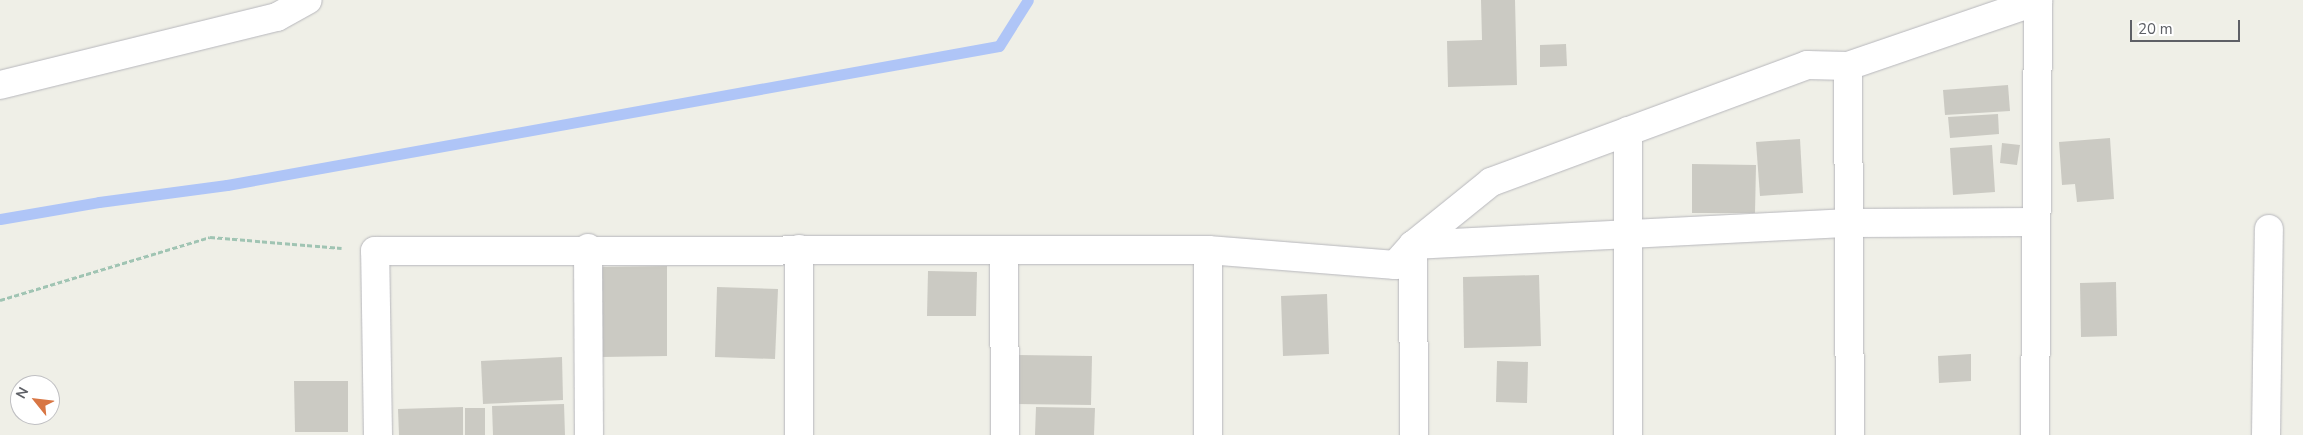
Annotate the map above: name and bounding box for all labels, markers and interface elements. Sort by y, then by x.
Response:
scale bar [2133,10,2243,42]
text: 20 m [2138,19,2173,39]
north arrow [10,375,60,425]
text: N [11,384,33,402]

